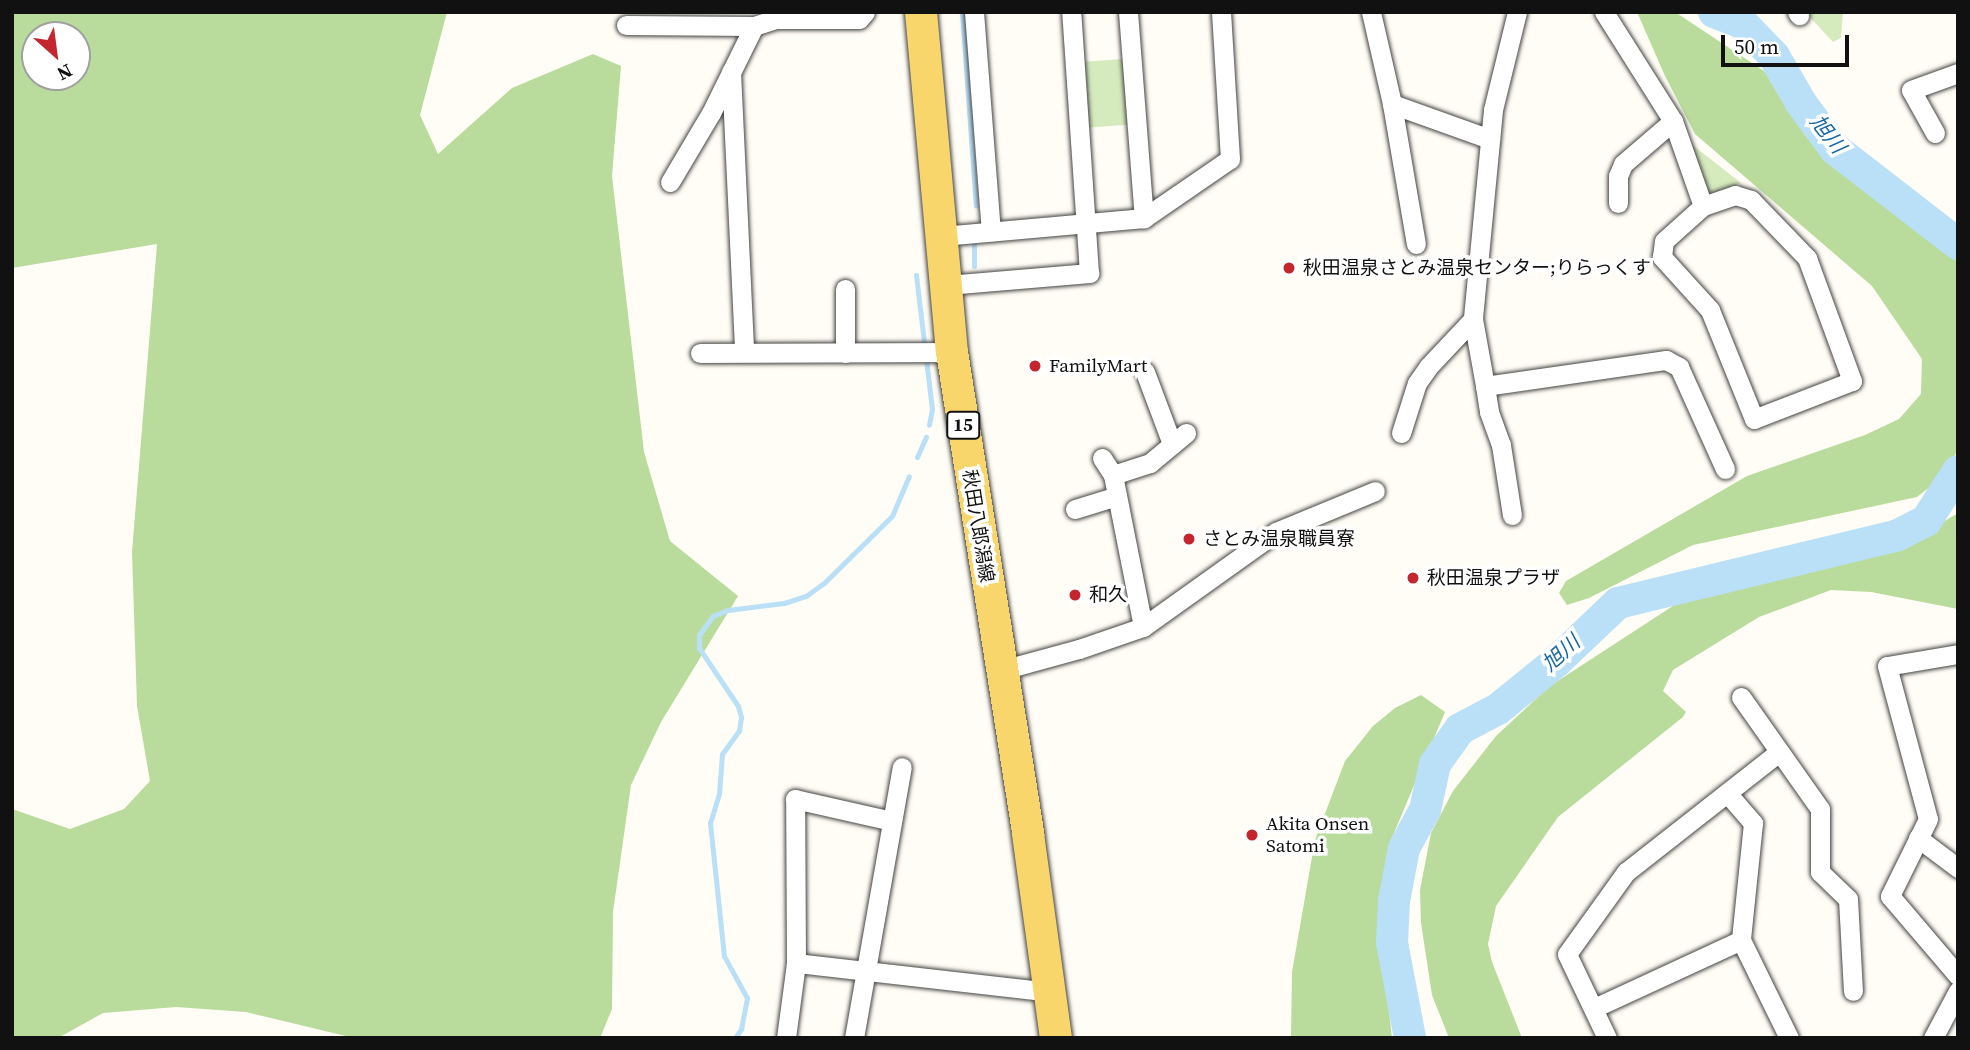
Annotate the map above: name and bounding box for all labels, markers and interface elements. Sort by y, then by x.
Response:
north arrow [21,21,91,91]
scale bar [1725,21,1853,65]
text: 50 m [1734,32,1779,61]
text: N [53,58,77,88]
water label: 旭川 [1805,110,1851,158]
place label: 秋田温泉さとみ温泉センター;りらっくす [1303,257,1651,279]
marker: 秋田温泉さとみ温泉センター;りらっくす [1281,260,1297,276]
place label: FamilyMart [1049,355,1147,377]
marker: FamilyMart [1027,358,1043,374]
road number: 15 [946,410,981,440]
street label: 秋田八郎潟線 [958,468,998,584]
place label: さとみ温泉職員寮 [1203,528,1355,550]
marker: さとみ温泉職員寮 [1181,531,1197,547]
place label: 秋田温泉プラザ [1427,567,1560,589]
marker: 秋田温泉プラザ [1405,570,1421,586]
place label: 和久 [1089,584,1127,606]
marker: 和久 [1067,587,1083,603]
water label: 旭川 [1537,630,1585,676]
place label: Akita Onsen Satomi [1266,813,1369,857]
marker: Akita Onsen Satomi [1244,827,1260,843]

